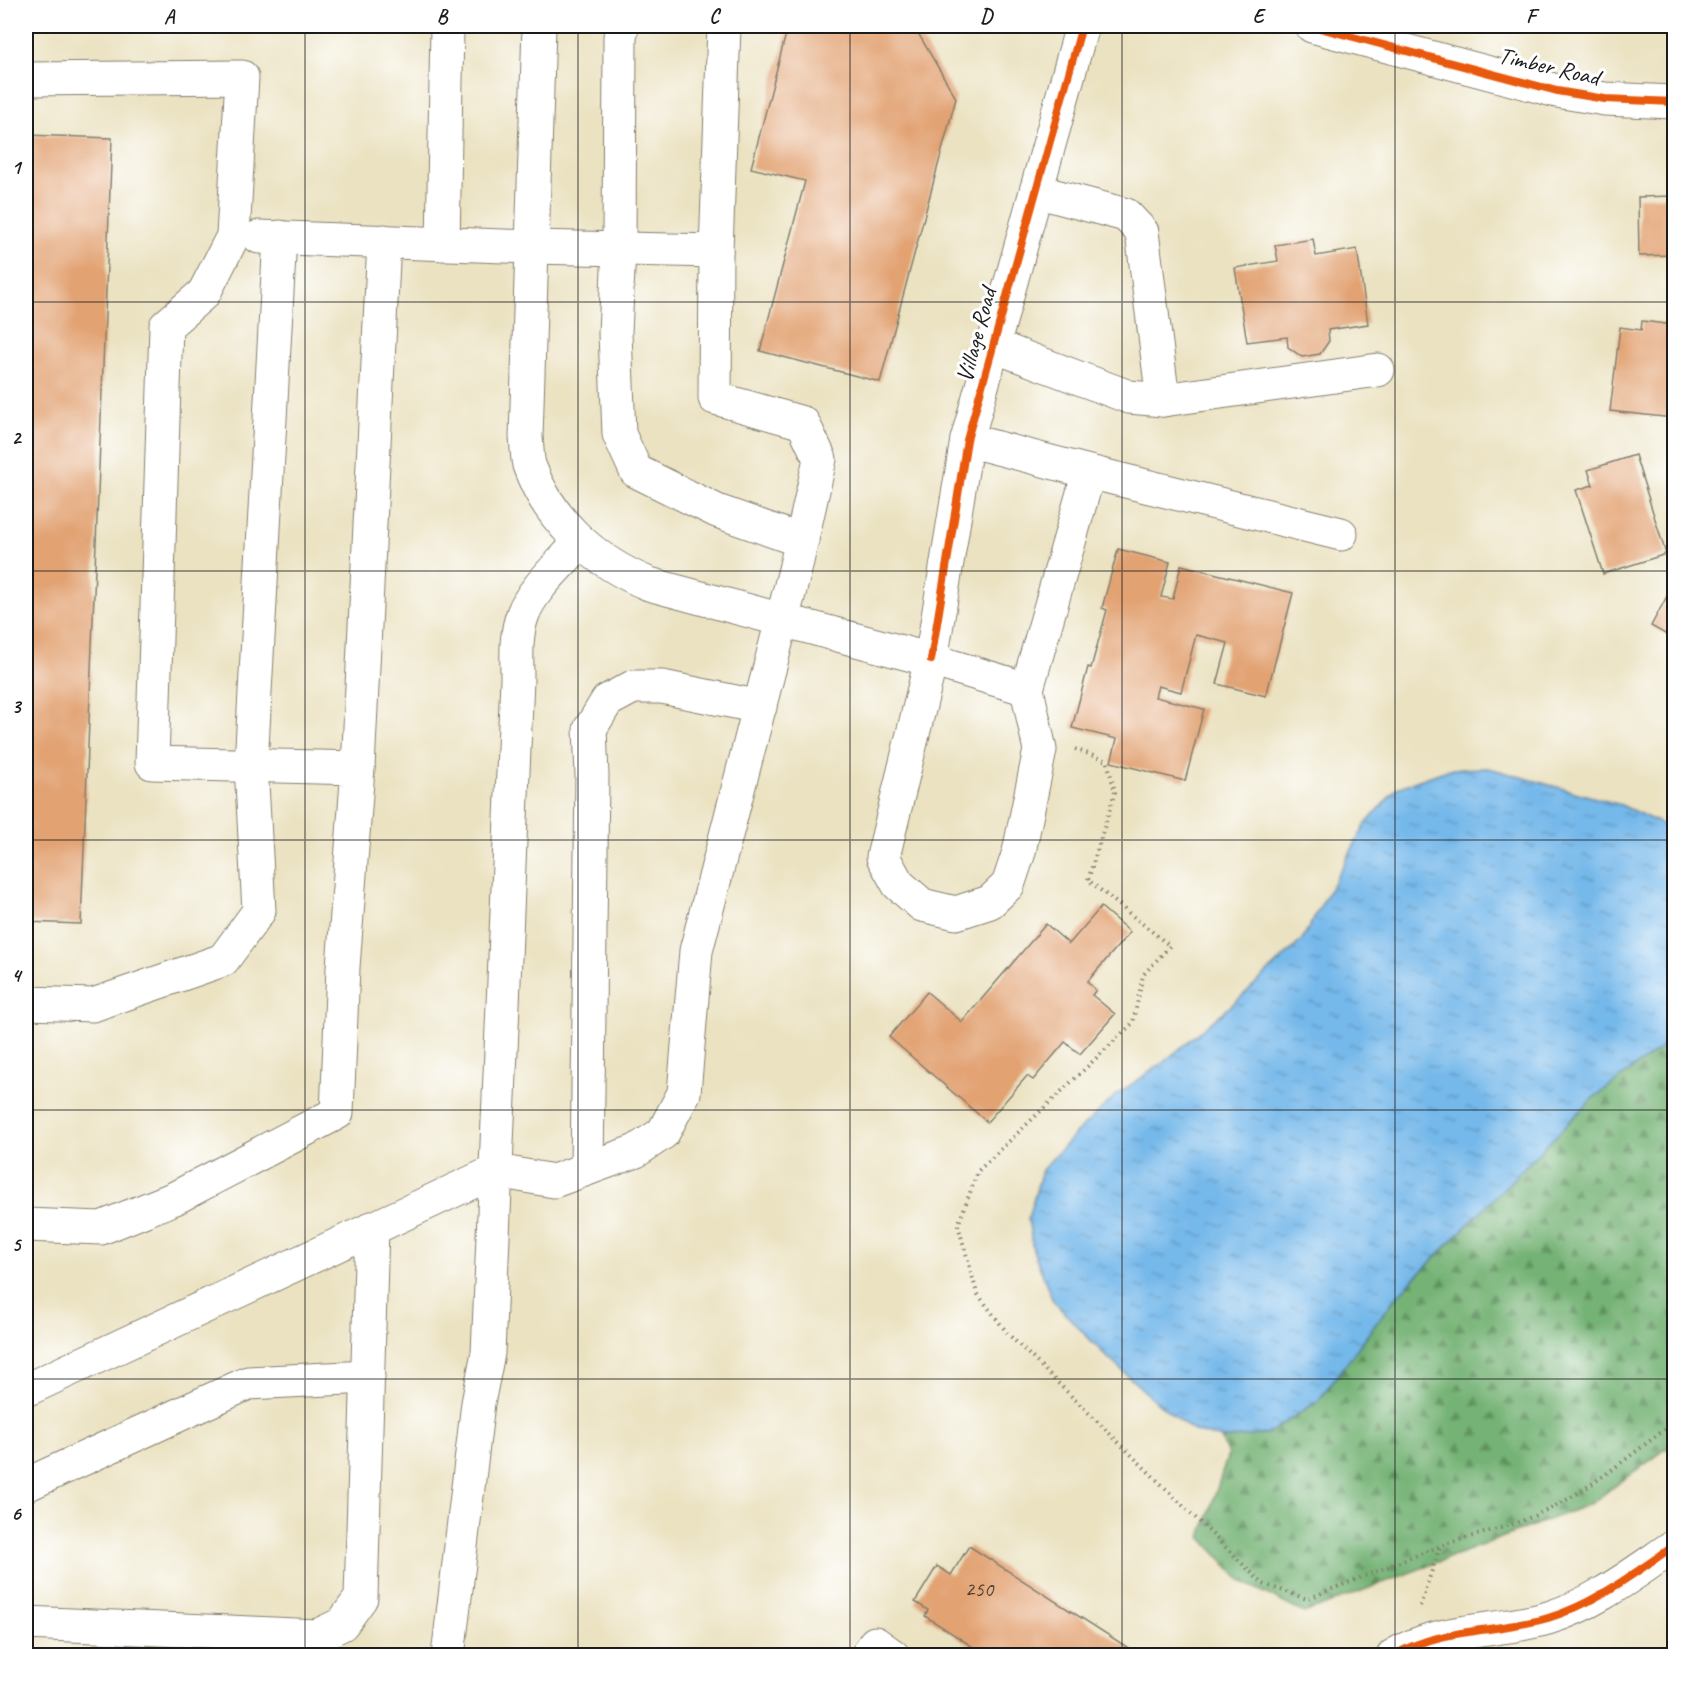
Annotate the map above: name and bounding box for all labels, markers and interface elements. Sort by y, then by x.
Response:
text: A [164,4,176,29]
text: B [437,4,449,29]
text: C [709,4,721,29]
text: D [980,4,994,29]
text: E [1253,4,1267,29]
text: F [1526,4,1540,29]
street label: Timber Road [1496,40,1606,93]
text: 1 [12,155,23,180]
street label: Village Road [949,281,1004,385]
text: 2 [12,425,23,450]
text: 3 [12,694,23,719]
text: 4 [12,963,24,988]
text: 5 [12,1232,23,1257]
text: 6 [11,1501,22,1526]
house number: 250 [965,1576,995,1602]

